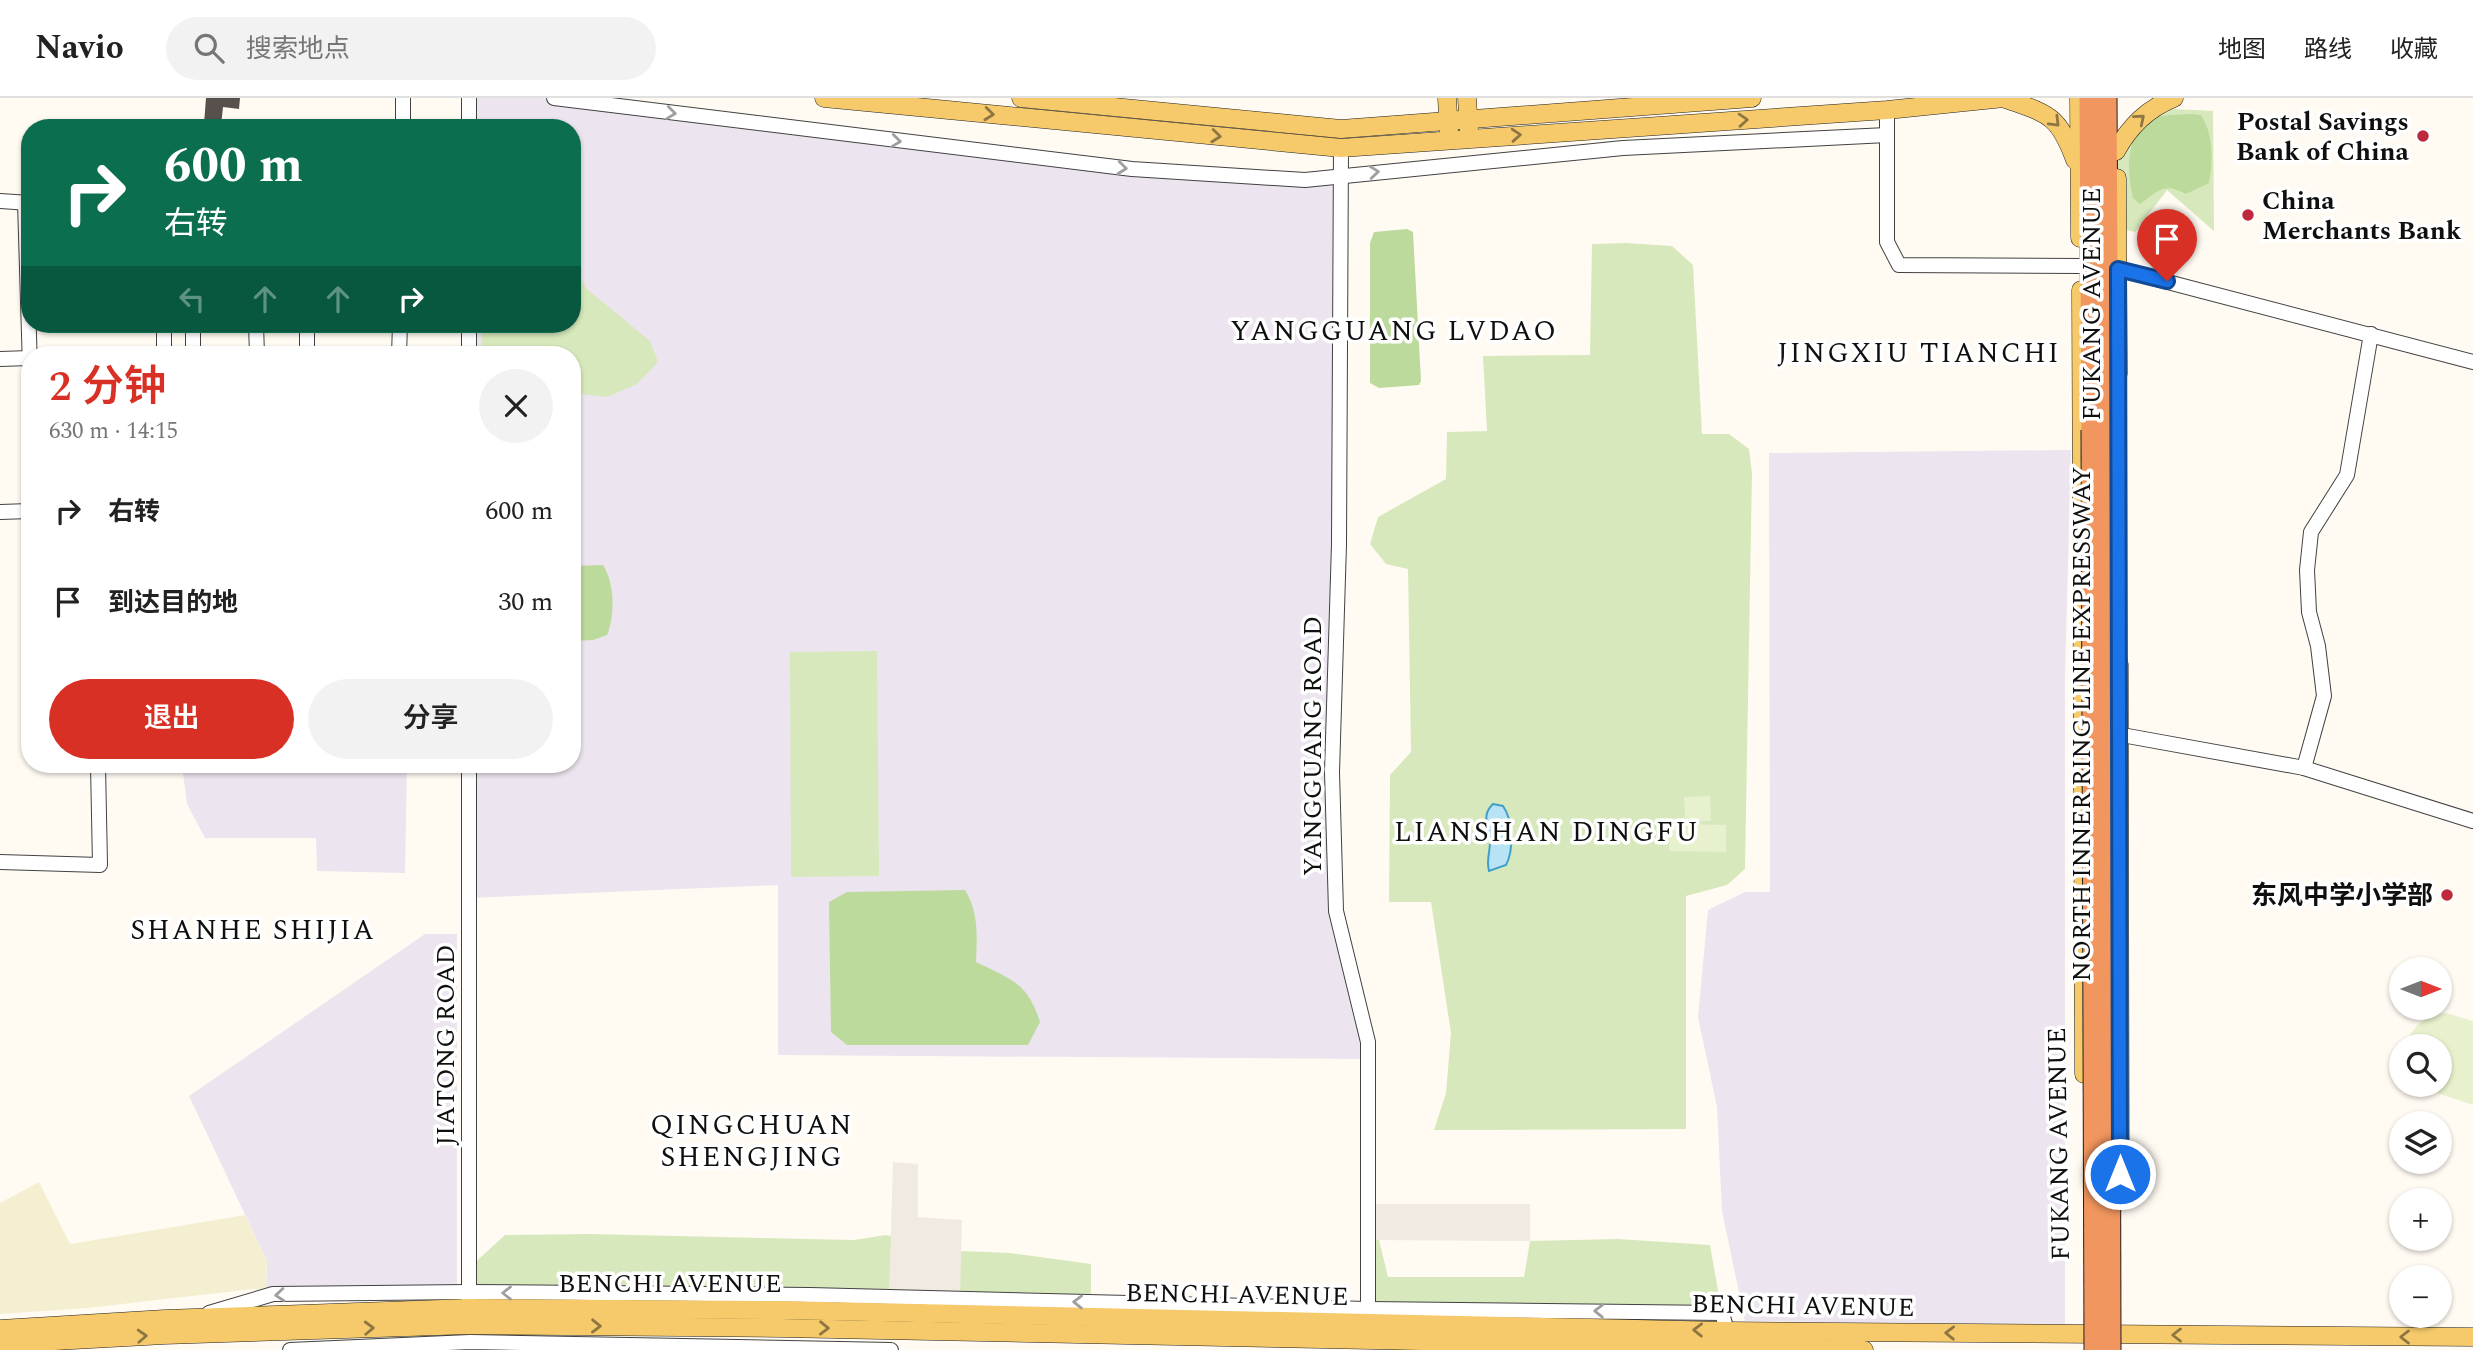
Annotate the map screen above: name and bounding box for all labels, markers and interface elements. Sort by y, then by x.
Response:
search box [166,17,656,80]
text: Navio [35,23,124,73]
icon: search [190,29,228,67]
text: 搜索地点 [246,29,350,69]
text: 地图 [2218,32,2266,68]
text: 路线 [2304,32,2352,68]
text: 收藏 [2390,32,2438,68]
place label: Postal Savings Bank of China [2236,102,2410,172]
one-way arrow [665,105,677,120]
one-way arrow [984,106,995,121]
one-way arrow [1737,113,1748,128]
one-way arrow [2046,114,2059,127]
one-way arrow [2131,115,2144,127]
one-way arrow [1210,128,1221,143]
one-way arrow [1510,128,1521,143]
marker: Postal Savings Bank of China [2415,128,2431,144]
text: 600 m [164,129,303,204]
one-way arrow [891,134,902,149]
icon: right [49,147,140,238]
one-way arrow [1117,160,1128,175]
one-way arrow [1368,165,1379,180]
place label: China Merchants Bank [2262,181,2462,251]
street label: FUKANG AVENUE [2072,187,2112,421]
text: 右转 [164,200,228,249]
marker: China Merchants Bank [2240,207,2256,223]
pin [2137,209,2197,281]
icon: arrive [2148,220,2186,258]
icon: left [173,280,211,318]
icon: ahead [246,280,284,318]
icon: ahead [319,280,357,318]
icon: right [392,280,430,318]
district label: YANGGUANG LVDAO [1230,310,1558,353]
district label: JINGXIU TIANCHI [1777,332,2061,375]
text: 2 分钟 [49,356,166,419]
button: close [479,369,553,443]
text: 630 m · 14:15 [49,414,178,449]
street label: NORTH INNER RING LINE EXPRESSWAY [2062,466,2102,982]
text: 600 m [485,491,553,531]
icon: right [49,492,87,530]
text: 右转 [108,492,160,532]
text: 30 m [498,582,553,622]
icon: arrive [49,583,87,621]
text: 到达目的地 [108,583,238,623]
street label: YANGGUANG ROAD [1293,616,1333,876]
button: 退出 [49,679,294,759]
button: 分享 [308,679,553,759]
district label: LIANSHAN DINGFU [1394,811,1700,854]
place label: 东风中学小学部 [2251,876,2433,916]
marker: 东风中学小学部 [2439,887,2455,903]
district label: SHANHE SHIJIA [130,909,376,952]
street label: JIATONG ROAD [426,944,466,1146]
north arrow [2389,957,2452,1020]
map controls [2389,957,2452,1328]
street label: FUKANG AVENUE [2037,1027,2081,1261]
button: search [2389,1034,2452,1097]
district label: QINGCHUAN SHENGJING [650,1104,854,1179]
button: layers [2389,1111,2452,1174]
position arrow [2083,1137,2157,1211]
button: + [2389,1188,2452,1251]
street label: BENCHI AVENUE [558,1264,782,1304]
button: − [2389,1265,2452,1328]
street label: BENCHI AVENUE [1125,1273,1349,1317]
street label: BENCHI AVENUE [1691,1284,1915,1328]
one-way arrow [502,1285,513,1300]
one-way arrow [274,1287,285,1302]
one-way arrow [1072,1294,1083,1309]
one-way arrow [1593,1303,1604,1319]
one-way arrow [592,1318,602,1334]
one-way arrow [364,1320,375,1336]
one-way arrow [819,1321,830,1336]
one-way arrow [1692,1322,1703,1338]
one-way arrow [1944,1325,1955,1341]
one-way arrow [2172,1327,2182,1343]
one-way arrow [136,1329,147,1344]
one-way arrow [2399,1329,2410,1345]

